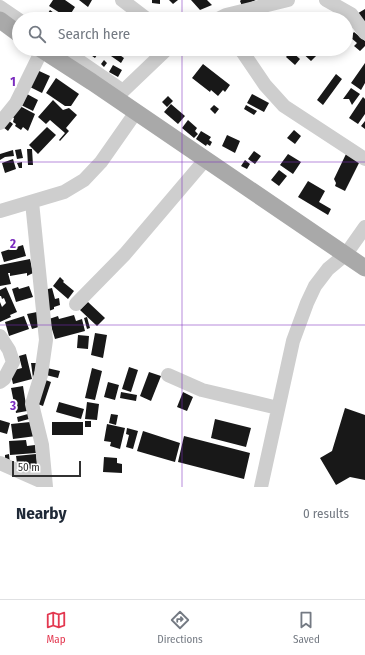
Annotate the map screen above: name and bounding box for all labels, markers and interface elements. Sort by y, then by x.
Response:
search box [12,12,353,56]
icon: search [26,23,48,45]
text: Search here [58,25,130,43]
text: 1 [10,74,16,89]
text: 2 [9,236,16,251]
text: 3 [9,398,16,413]
scale bar [12,459,81,478]
text: 50 m [18,461,40,474]
text: Nearby [16,503,67,524]
text: 0 results [303,506,349,521]
tab: Map [45,609,67,646]
tab: Directions [157,609,203,646]
tab: Saved [293,609,320,646]

